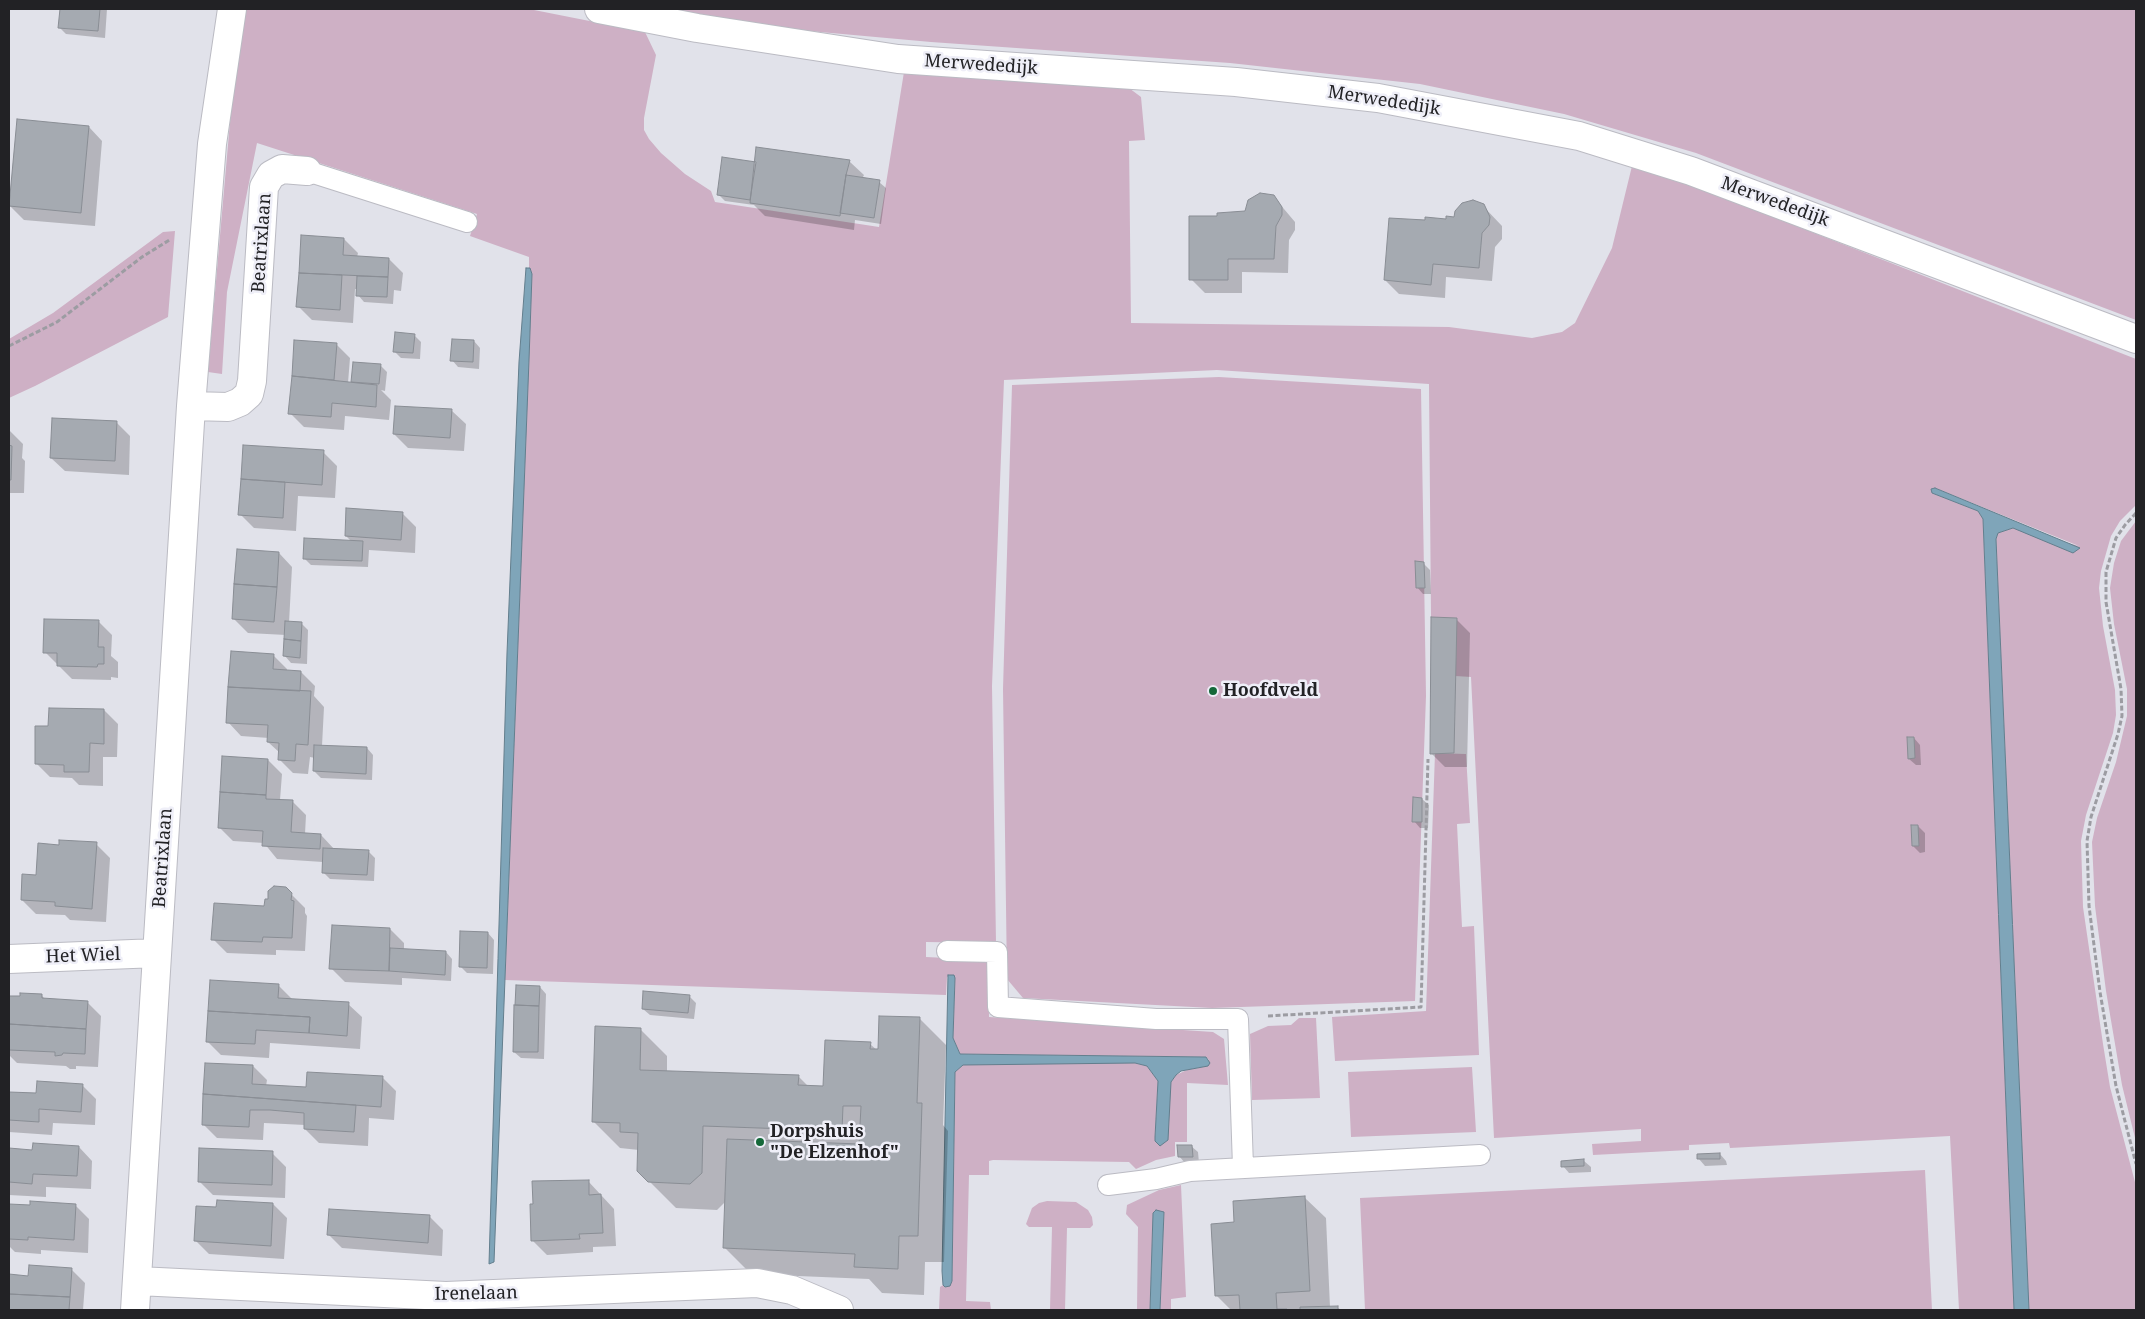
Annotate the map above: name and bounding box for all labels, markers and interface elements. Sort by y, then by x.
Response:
street label: Merwededijk [924,50,1038,80]
street label: Merwededijk [1326,81,1442,121]
street label: Merwededijk [1718,172,1832,232]
street label: Beatrixlaan [248,192,276,294]
place label: Hoofdveld [1223,680,1318,702]
marker: Hoofdveld [1207,685,1219,697]
street label: Beatrixlaan [149,807,177,909]
street label: Het Wiel [45,944,121,968]
place label: Dorpshuis "De Elzenhof" [770,1121,899,1164]
marker: Dorpshuis "De Elzenhof" [754,1136,766,1148]
street label: Irenelaan [434,1282,518,1306]

